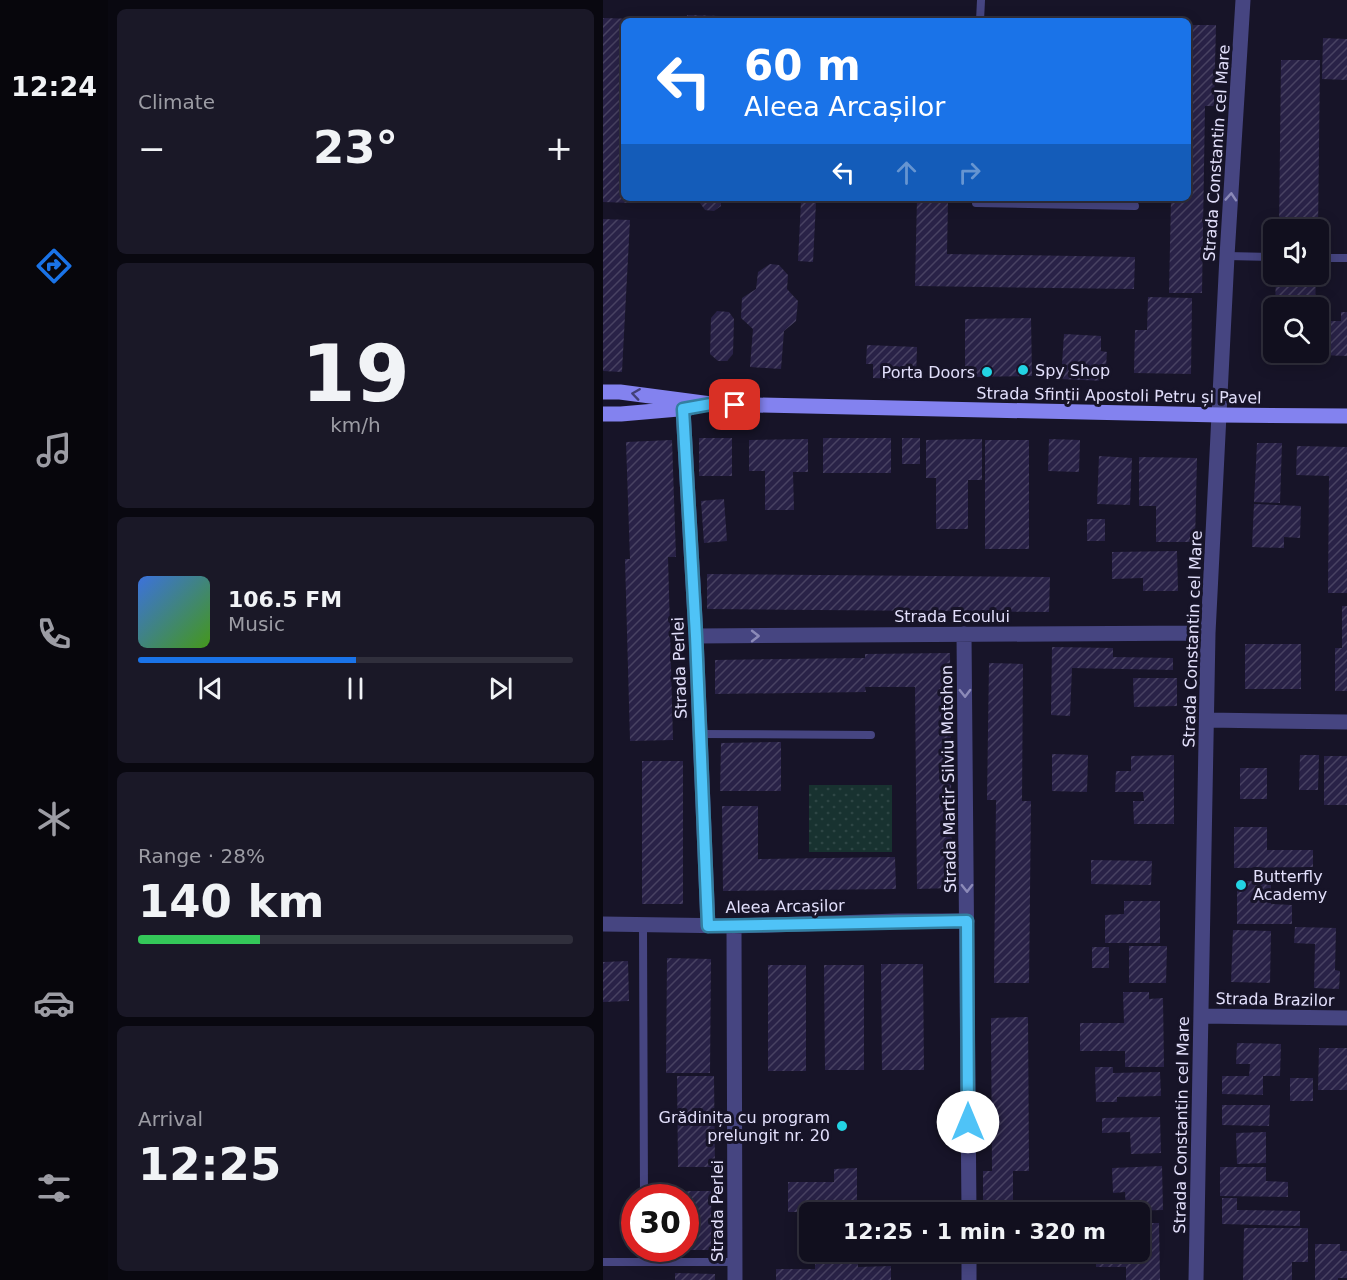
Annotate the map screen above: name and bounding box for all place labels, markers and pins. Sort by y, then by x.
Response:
place label: Spy Shop [1035,361,1110,380]
place label: Porta Doors [882,363,975,382]
marker: Spy Shop [1016,363,1030,377]
marker: Porta Doors [980,365,994,379]
pin [709,379,760,430]
place label: Butterfly Academy [1253,867,1327,904]
marker: Butterfly Academy [1234,878,1248,892]
place label: Grădinița cu program prelungit nr. 20 [659,1108,830,1145]
marker: Grădinița cu program prelungit nr. 20 [835,1119,849,1133]

